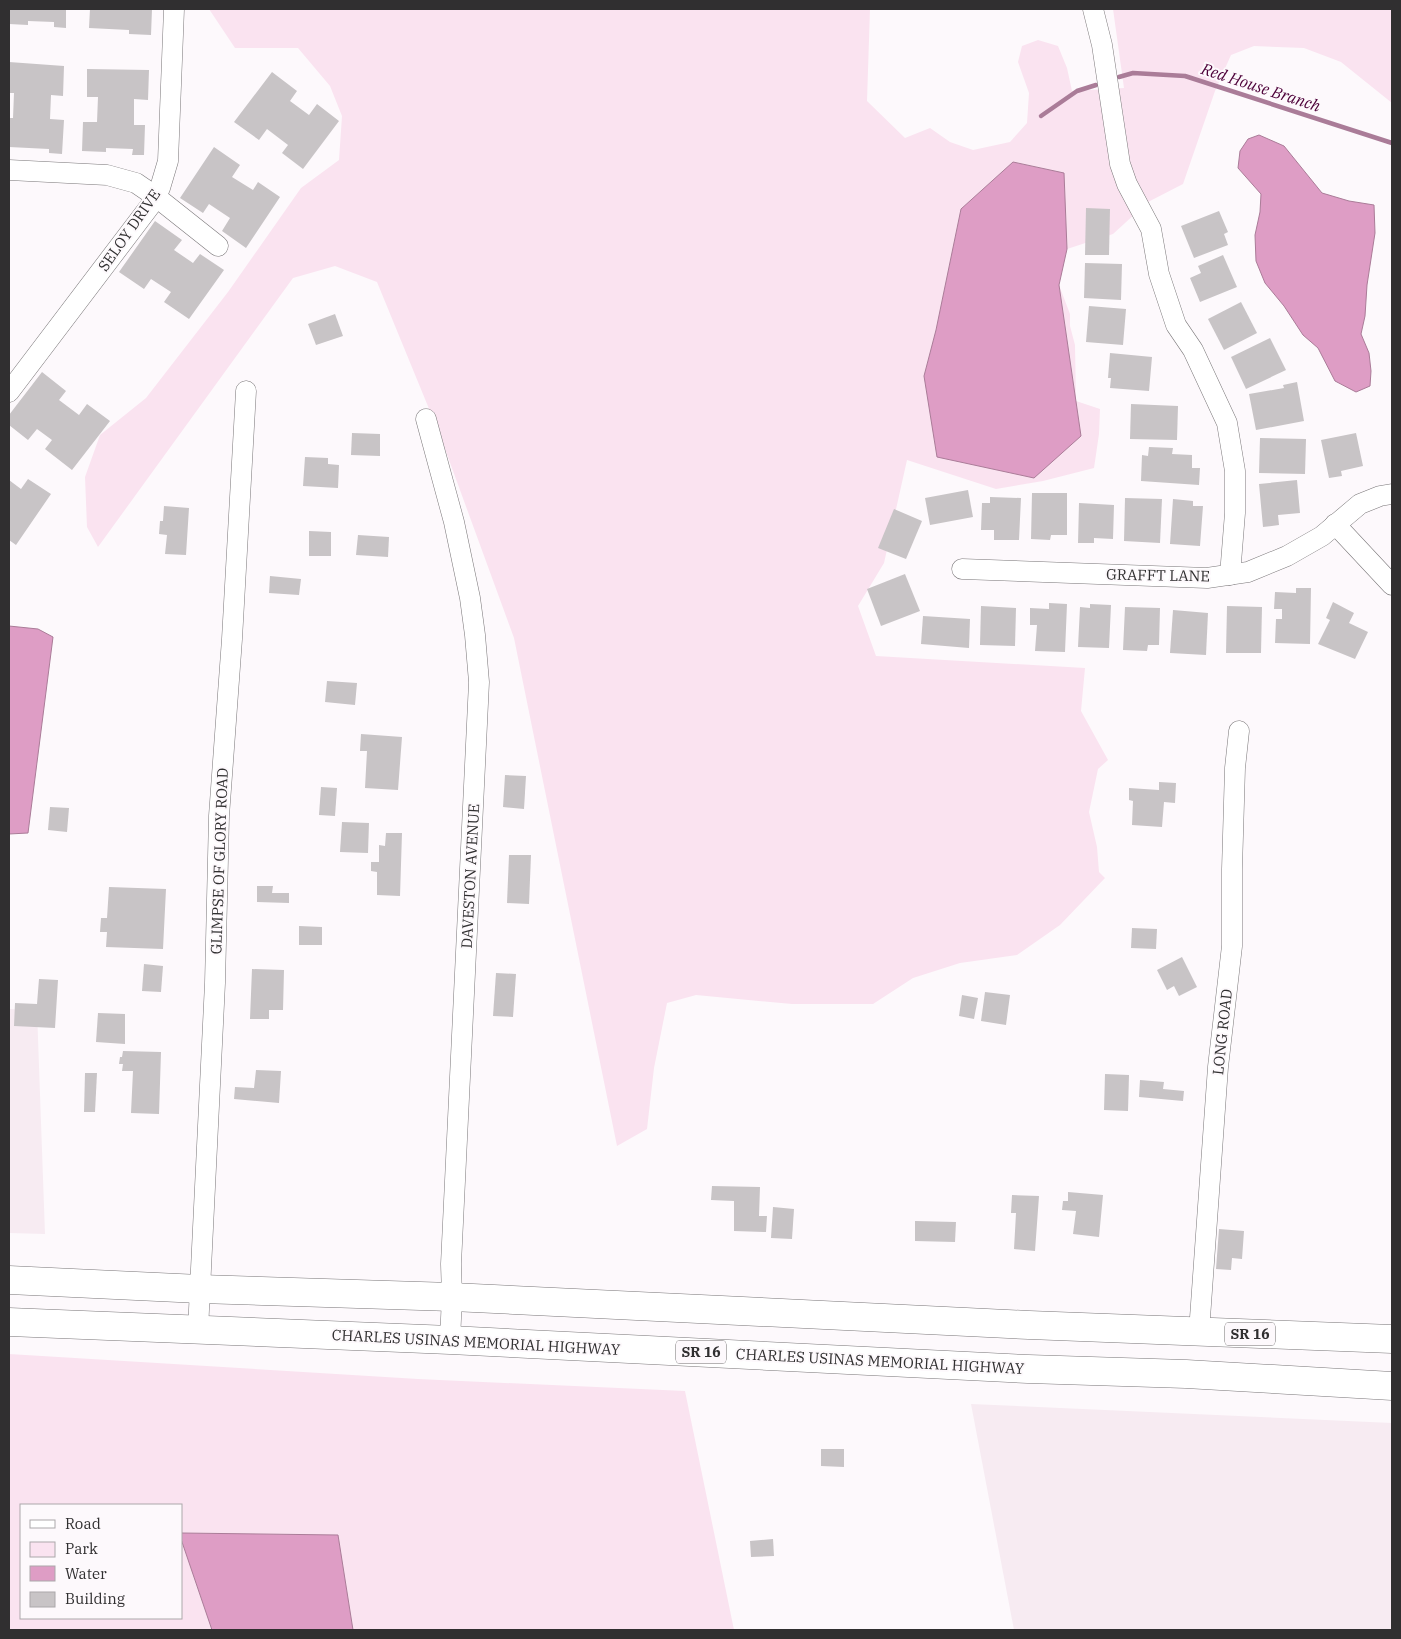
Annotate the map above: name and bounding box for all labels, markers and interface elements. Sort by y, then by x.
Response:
water label: Red House Branch [1198,58,1323,116]
street label: SELOY DRIVE [94,185,164,275]
street label: GRAFFT LANE [1106,565,1210,585]
street label: GLIMPSE OF GLORY ROAD [206,767,232,955]
street label: DAVESTON AVENUE [457,803,483,949]
street label: LONG ROAD [1208,988,1236,1076]
road number: SR 16 [1225,1322,1275,1346]
street label: CHARLES USINAS MEMORIAL HIGHWAY [331,1325,621,1359]
road number: SR 16 [676,1340,726,1364]
street label: CHARLES USINAS MEMORIAL HIGHWAY [735,1344,1025,1378]
legend [20,1504,182,1619]
text: Road [65,1514,101,1533]
text: Park [65,1539,98,1558]
text: Water [65,1564,107,1583]
text: Building [65,1589,125,1608]

